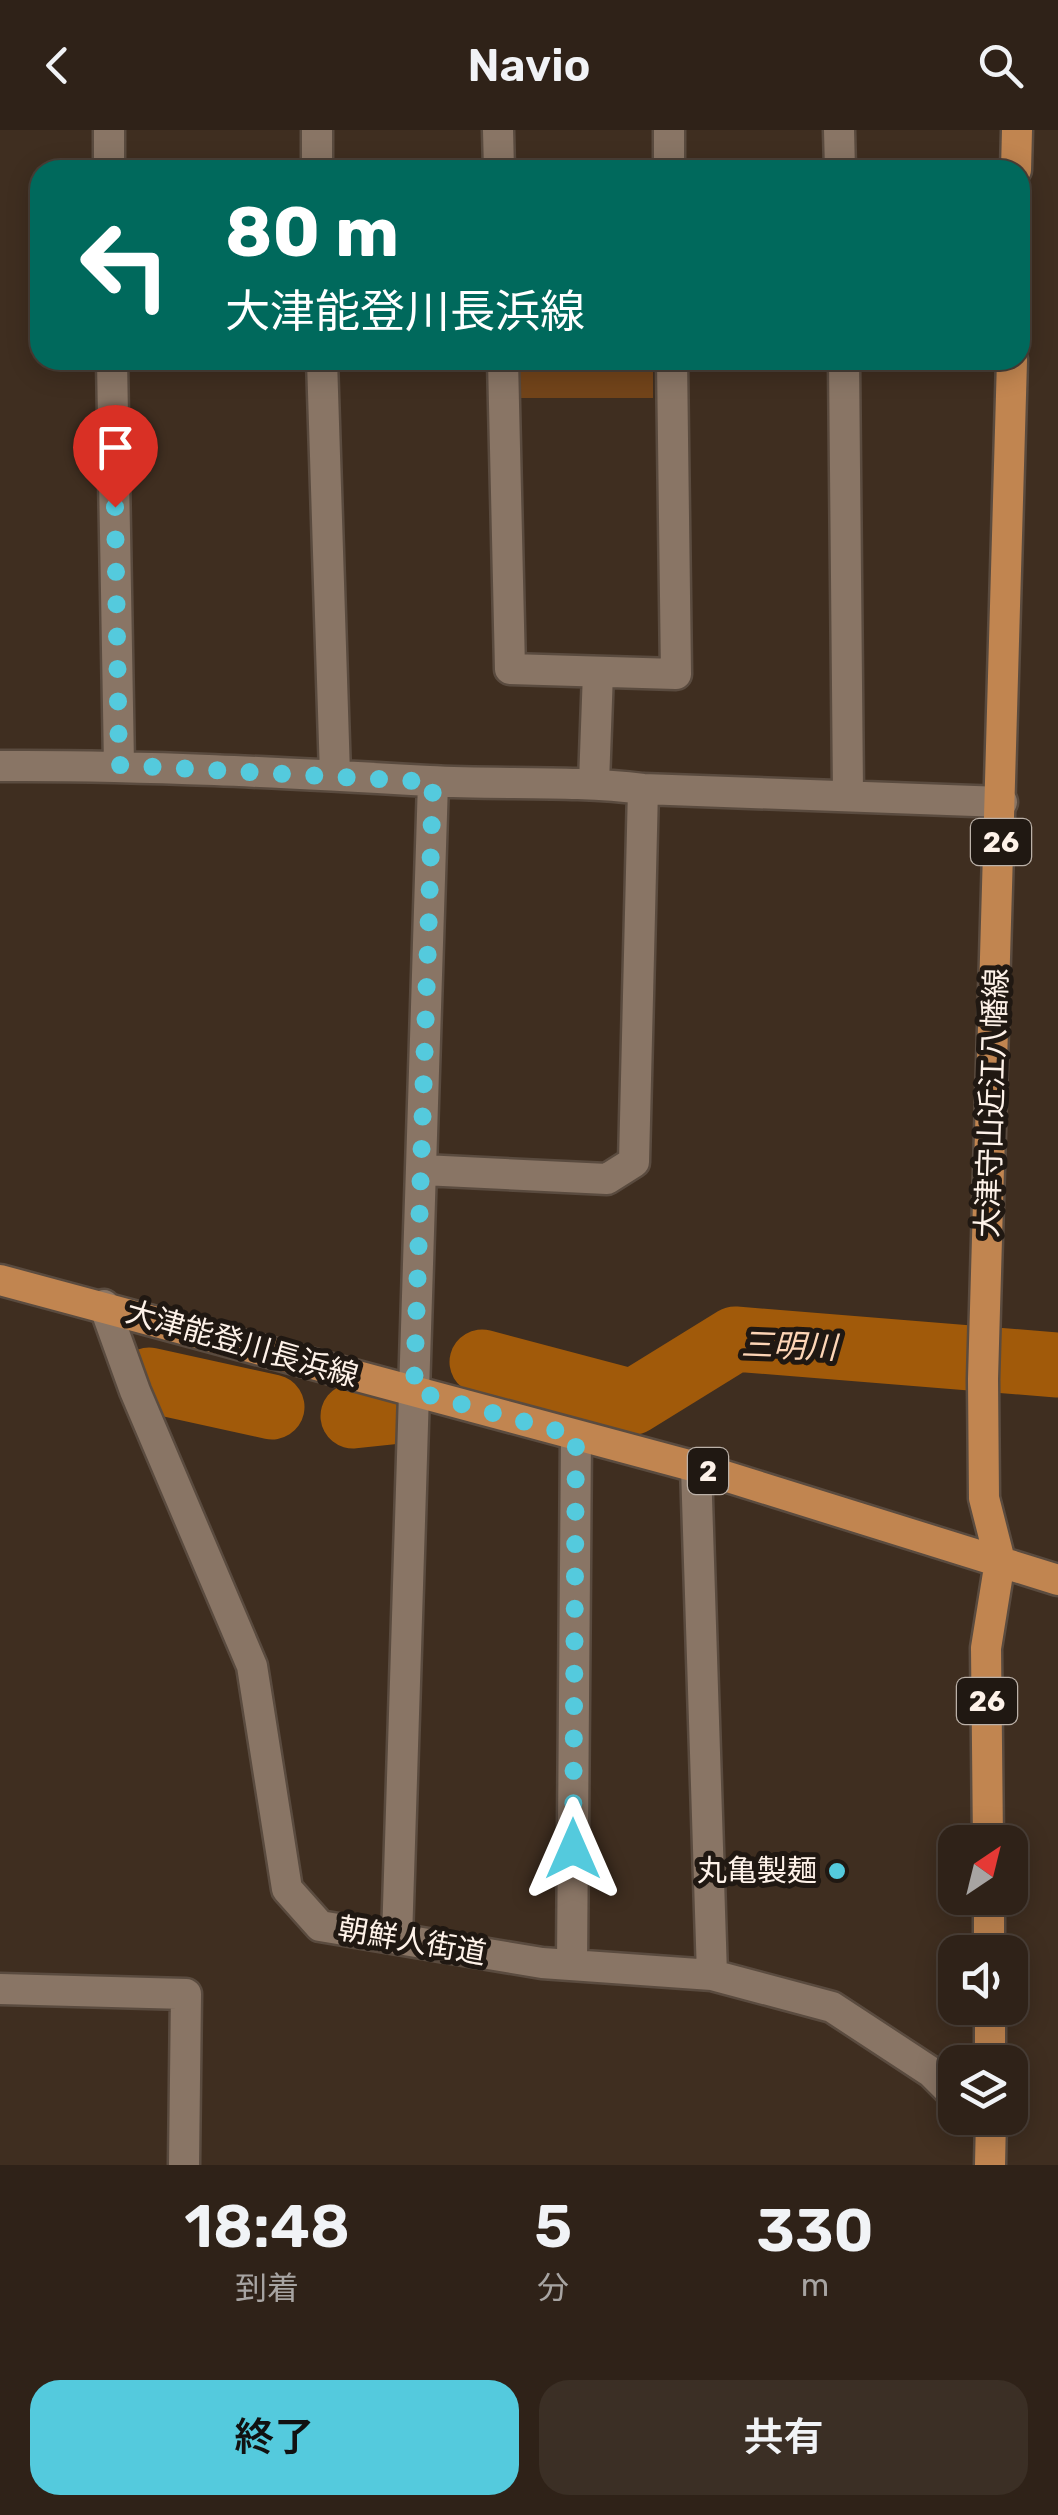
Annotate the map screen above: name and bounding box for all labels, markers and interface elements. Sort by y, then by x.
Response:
icon: back [30,38,85,93]
icon: search [973,38,1028,93]
text: Navio [467,39,591,92]
text: 80 m [225,191,399,274]
icon: left [60,200,190,330]
text: 大津能登川長浜線 [225,285,585,338]
pin [73,405,158,508]
icon: arrive [88,420,143,475]
road number: 26 [971,819,1031,865]
street label: 大津守山近江八幡線 [969,967,1015,1239]
street label: 大津能登川長浜線 [122,1294,362,1394]
water label: 三明川 [740,1325,841,1367]
road number: 2 [688,1448,728,1494]
road number: 26 [957,1678,1017,1724]
position arrow [521,1797,625,1901]
north arrow [938,1825,1028,1915]
map controls [938,1825,1028,2135]
place label: 丸亀製麺 [697,1853,817,1889]
marker: 丸亀製麺 [826,1860,848,1882]
street label: 朝鮮人街道 [335,1910,489,1972]
button: sound [938,1935,1028,2025]
button: layers [938,2045,1028,2135]
text: 18:48 [184,2191,350,2262]
text: 5 [534,2191,572,2262]
text: 330 [756,2195,874,2266]
text: m [801,2266,829,2304]
text: 到着 [235,2269,299,2307]
text: 分 [537,2269,569,2307]
button: 終了 [30,2380,519,2495]
button: 共有 [539,2380,1028,2495]

